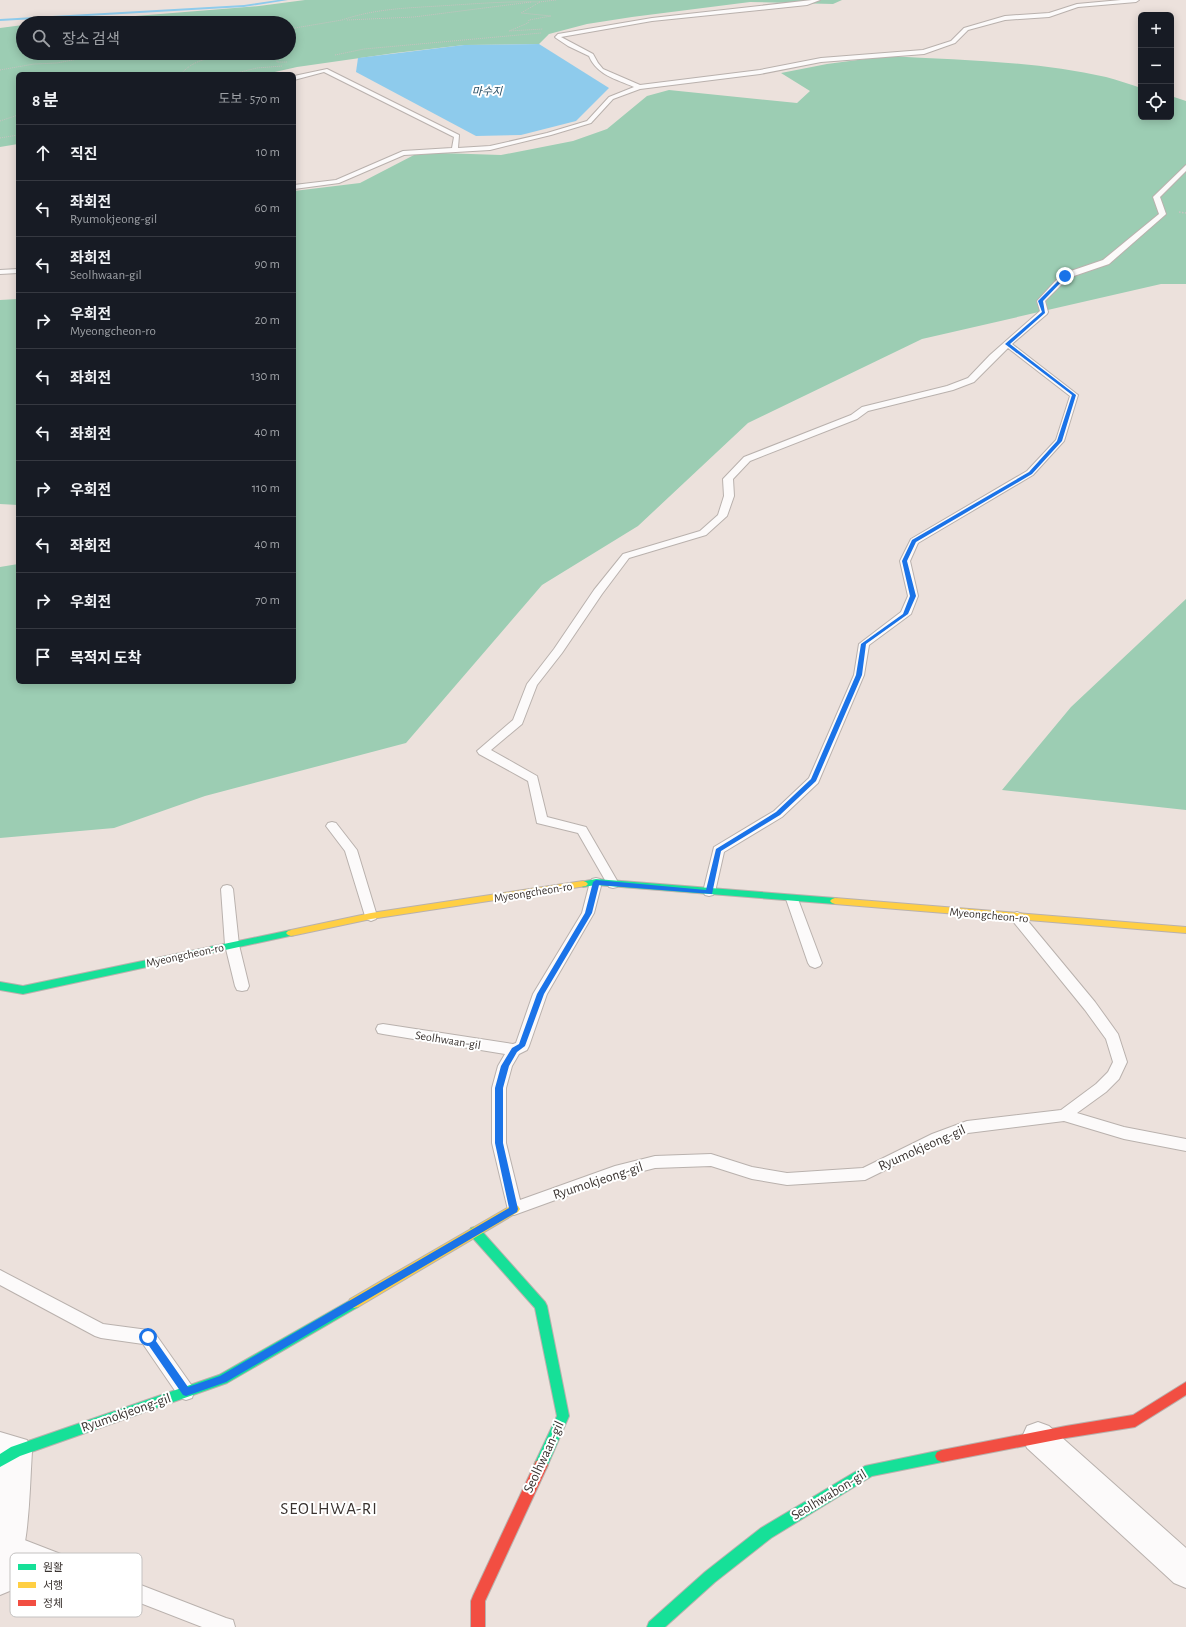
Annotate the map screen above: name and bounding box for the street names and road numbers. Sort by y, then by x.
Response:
street label: Myeongcheon-ro [493,880,573,905]
street label: Myeongcheon-ro [949,906,1029,925]
street label: Myeongcheon-ro [145,941,225,970]
street label: Seolhwaan-gil [414,1029,482,1051]
street label: Ryumokjeong-gil [876,1123,968,1173]
street label: Ryumokjeong-gil [551,1160,645,1202]
street label: Ryumokjeong-gil [79,1391,173,1435]
street label: Seolhwaan-gil [521,1419,567,1495]
street label: Seolhwabon-gil [789,1467,869,1523]

